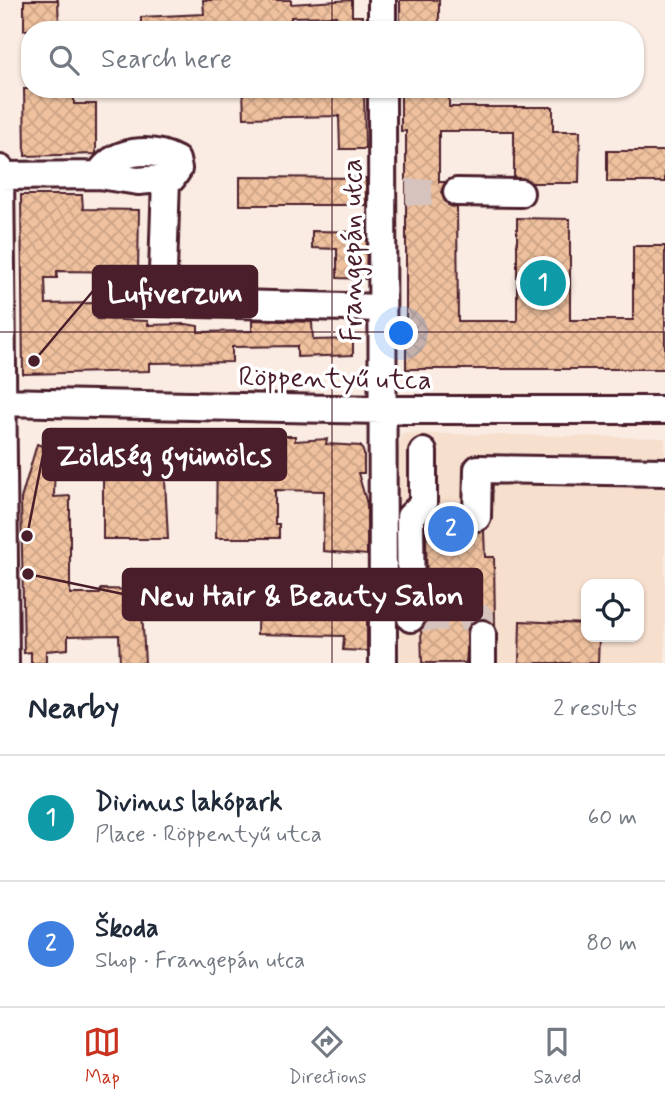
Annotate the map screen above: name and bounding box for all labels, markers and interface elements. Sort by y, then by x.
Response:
search box [21,21,644,98]
icon: search [45,41,83,79]
text: Search here [101,43,232,77]
street label: Frangepán utca [335,158,372,342]
pin: 1 [520,257,566,309]
callout: Lufiverzum [93,266,257,317]
text: Lufiverzum [107,274,243,313]
your location [384,316,418,350]
street label: Röppentyű utca [238,359,432,400]
callout: Zöldség gyümölcs [43,429,286,480]
text: Zöldség gyümölcs [56,437,272,480]
pin: 2 [428,503,474,555]
callout: New Hair & Beauty Salon [123,569,482,620]
text: New Hair & Beauty Salon [140,577,464,616]
map controls [581,579,644,642]
button: locate [581,579,644,642]
text: Nearby [28,689,119,728]
text: 2 results [553,694,637,724]
text: Divinus lakópark [95,786,282,820]
text: 1 [46,803,56,833]
text: 60 m [588,803,637,833]
text: Place · Röppentyű utca [95,820,322,850]
text: Škoda [95,912,159,946]
text: 2 [45,929,57,959]
text: 80 m [586,929,637,959]
text: Shop · Frangepán utca [95,946,305,976]
tab: Map [83,1023,121,1090]
tab: Directions [288,1023,367,1090]
tab: Saved [533,1023,581,1090]

